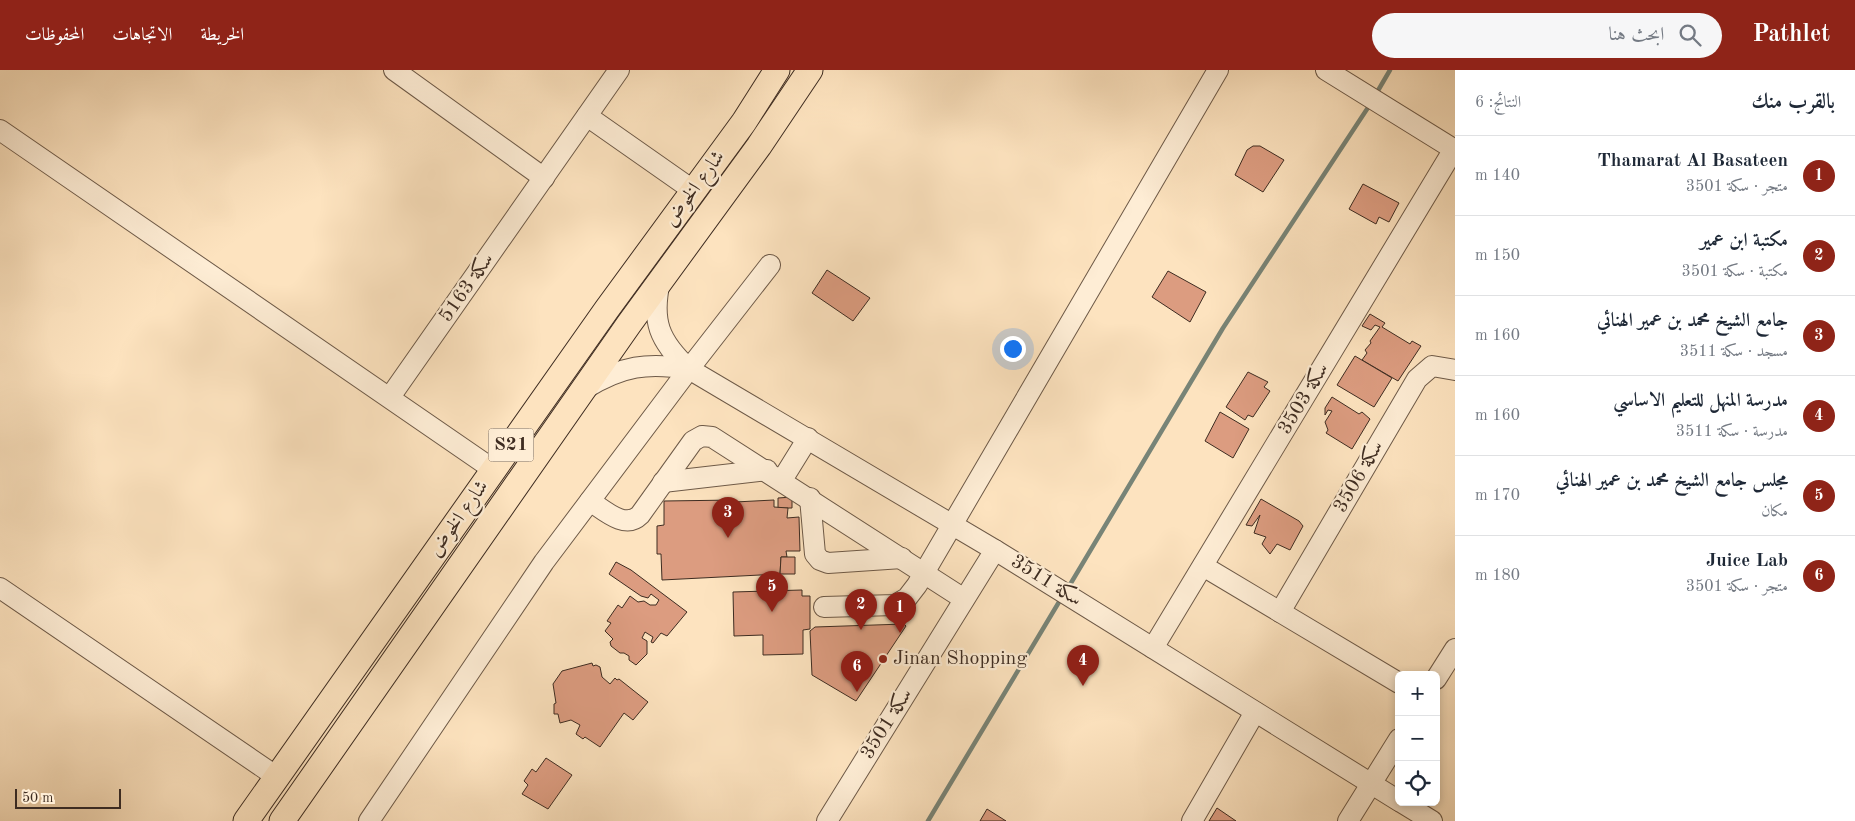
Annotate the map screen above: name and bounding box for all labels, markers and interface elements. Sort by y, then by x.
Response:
search box [1372,13,1722,58]
icon: search [1676,21,1704,49]
text: Pathlet [1752,23,1830,47]
text: المحفوظات [25,26,84,44]
text: الاتجاهات [112,26,172,44]
text: الخريطة [200,26,244,44]
text: ابحث هنا [1608,26,1664,45]
text: بالقرب منك [1752,92,1835,113]
text: النتائج: 6 [1475,95,1521,111]
street label: شارع الخوض [661,147,734,234]
text: Thamarat Al Basateen [1597,152,1788,171]
text: 140 m [1475,168,1520,184]
text: 1 [1814,168,1824,184]
text: متجر · سكة 3501 [1686,179,1788,195]
text: مكتبة ابن عمير [1700,232,1788,251]
text: 150 m [1475,248,1520,264]
text: 2 [1814,248,1824,264]
street label: سكة 5163 [434,249,498,326]
text: مكتبة · سكة 3501 [1682,264,1788,280]
text: جامع الشيخ محمد بن عمير الهنائي [1597,312,1788,331]
text: 160 m [1475,328,1520,344]
text: 3 [1814,328,1824,344]
your location [1000,336,1026,362]
text: مسجد · سكة 3511 [1680,344,1788,360]
street label: سكة 3503 [1273,359,1333,438]
text: مدرسة المنهل للتعليم الاساسي [1613,392,1788,411]
text: 160 m [1475,408,1520,424]
text: 4 [1814,408,1824,424]
text: مدرسة · سكة 3511 [1676,424,1788,440]
road number: S21 [488,428,534,462]
street label: سكة 3506 [1329,437,1388,516]
text: مجلس جامع الشيخ محمد بن عمير الهنائي [1556,472,1788,491]
street label: شارع الخوض [425,477,497,564]
text: 170 m [1475,488,1520,504]
text: 5 [1814,488,1824,504]
pin: 3 [712,497,744,538]
text: مكان [1761,504,1788,520]
street label: سكة 3511 [1007,550,1086,611]
text: Juice Lab [1706,552,1788,571]
text: 180 m [1475,568,1520,584]
text: 6 [1814,568,1824,584]
pin: 5 [756,571,788,612]
text: متجر · سكة 3501 [1686,579,1788,595]
pin: 2 [845,589,877,630]
pin: 1 [884,592,916,633]
pin: 4 [1067,645,1099,686]
place label: Jinan Shopping [893,649,1027,669]
pin: 6 [841,651,873,692]
marker: Jinan Shopping [877,653,889,665]
map controls [1395,671,1440,806]
button: + [1395,671,1440,716]
street label: سكة 3501 [856,684,917,763]
button: − [1395,716,1440,761]
button: locate [1395,761,1440,806]
scale bar [15,786,121,809]
text: 50 m [22,791,53,805]

